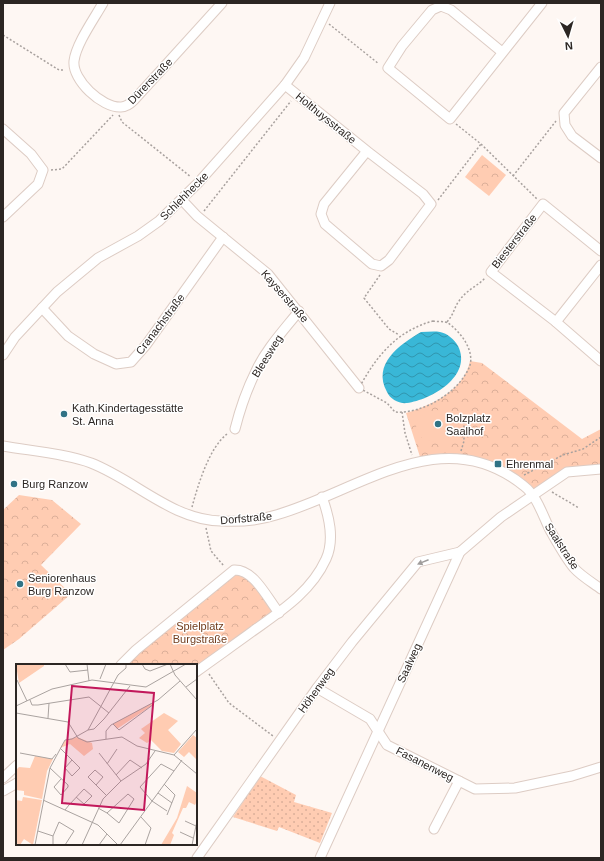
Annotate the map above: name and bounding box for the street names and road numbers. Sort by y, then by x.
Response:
street label: Dürerstraße [125,56,175,106]
street label: Holthuysstraße [293,90,359,146]
street label: Schlehhecke [157,169,211,223]
street label: Biesterstraße [489,212,539,270]
street label: Kayserstraße [259,267,311,325]
street label: Cranachstraße [133,291,187,357]
street label: Bleesweg [249,333,285,379]
street label: Dorfstraße [220,510,272,526]
street label: Saalstraße [542,520,582,572]
street label: Saalweg [395,641,423,685]
street label: Höhenweg [296,665,336,715]
street label: Fasanenweg [394,744,456,784]

